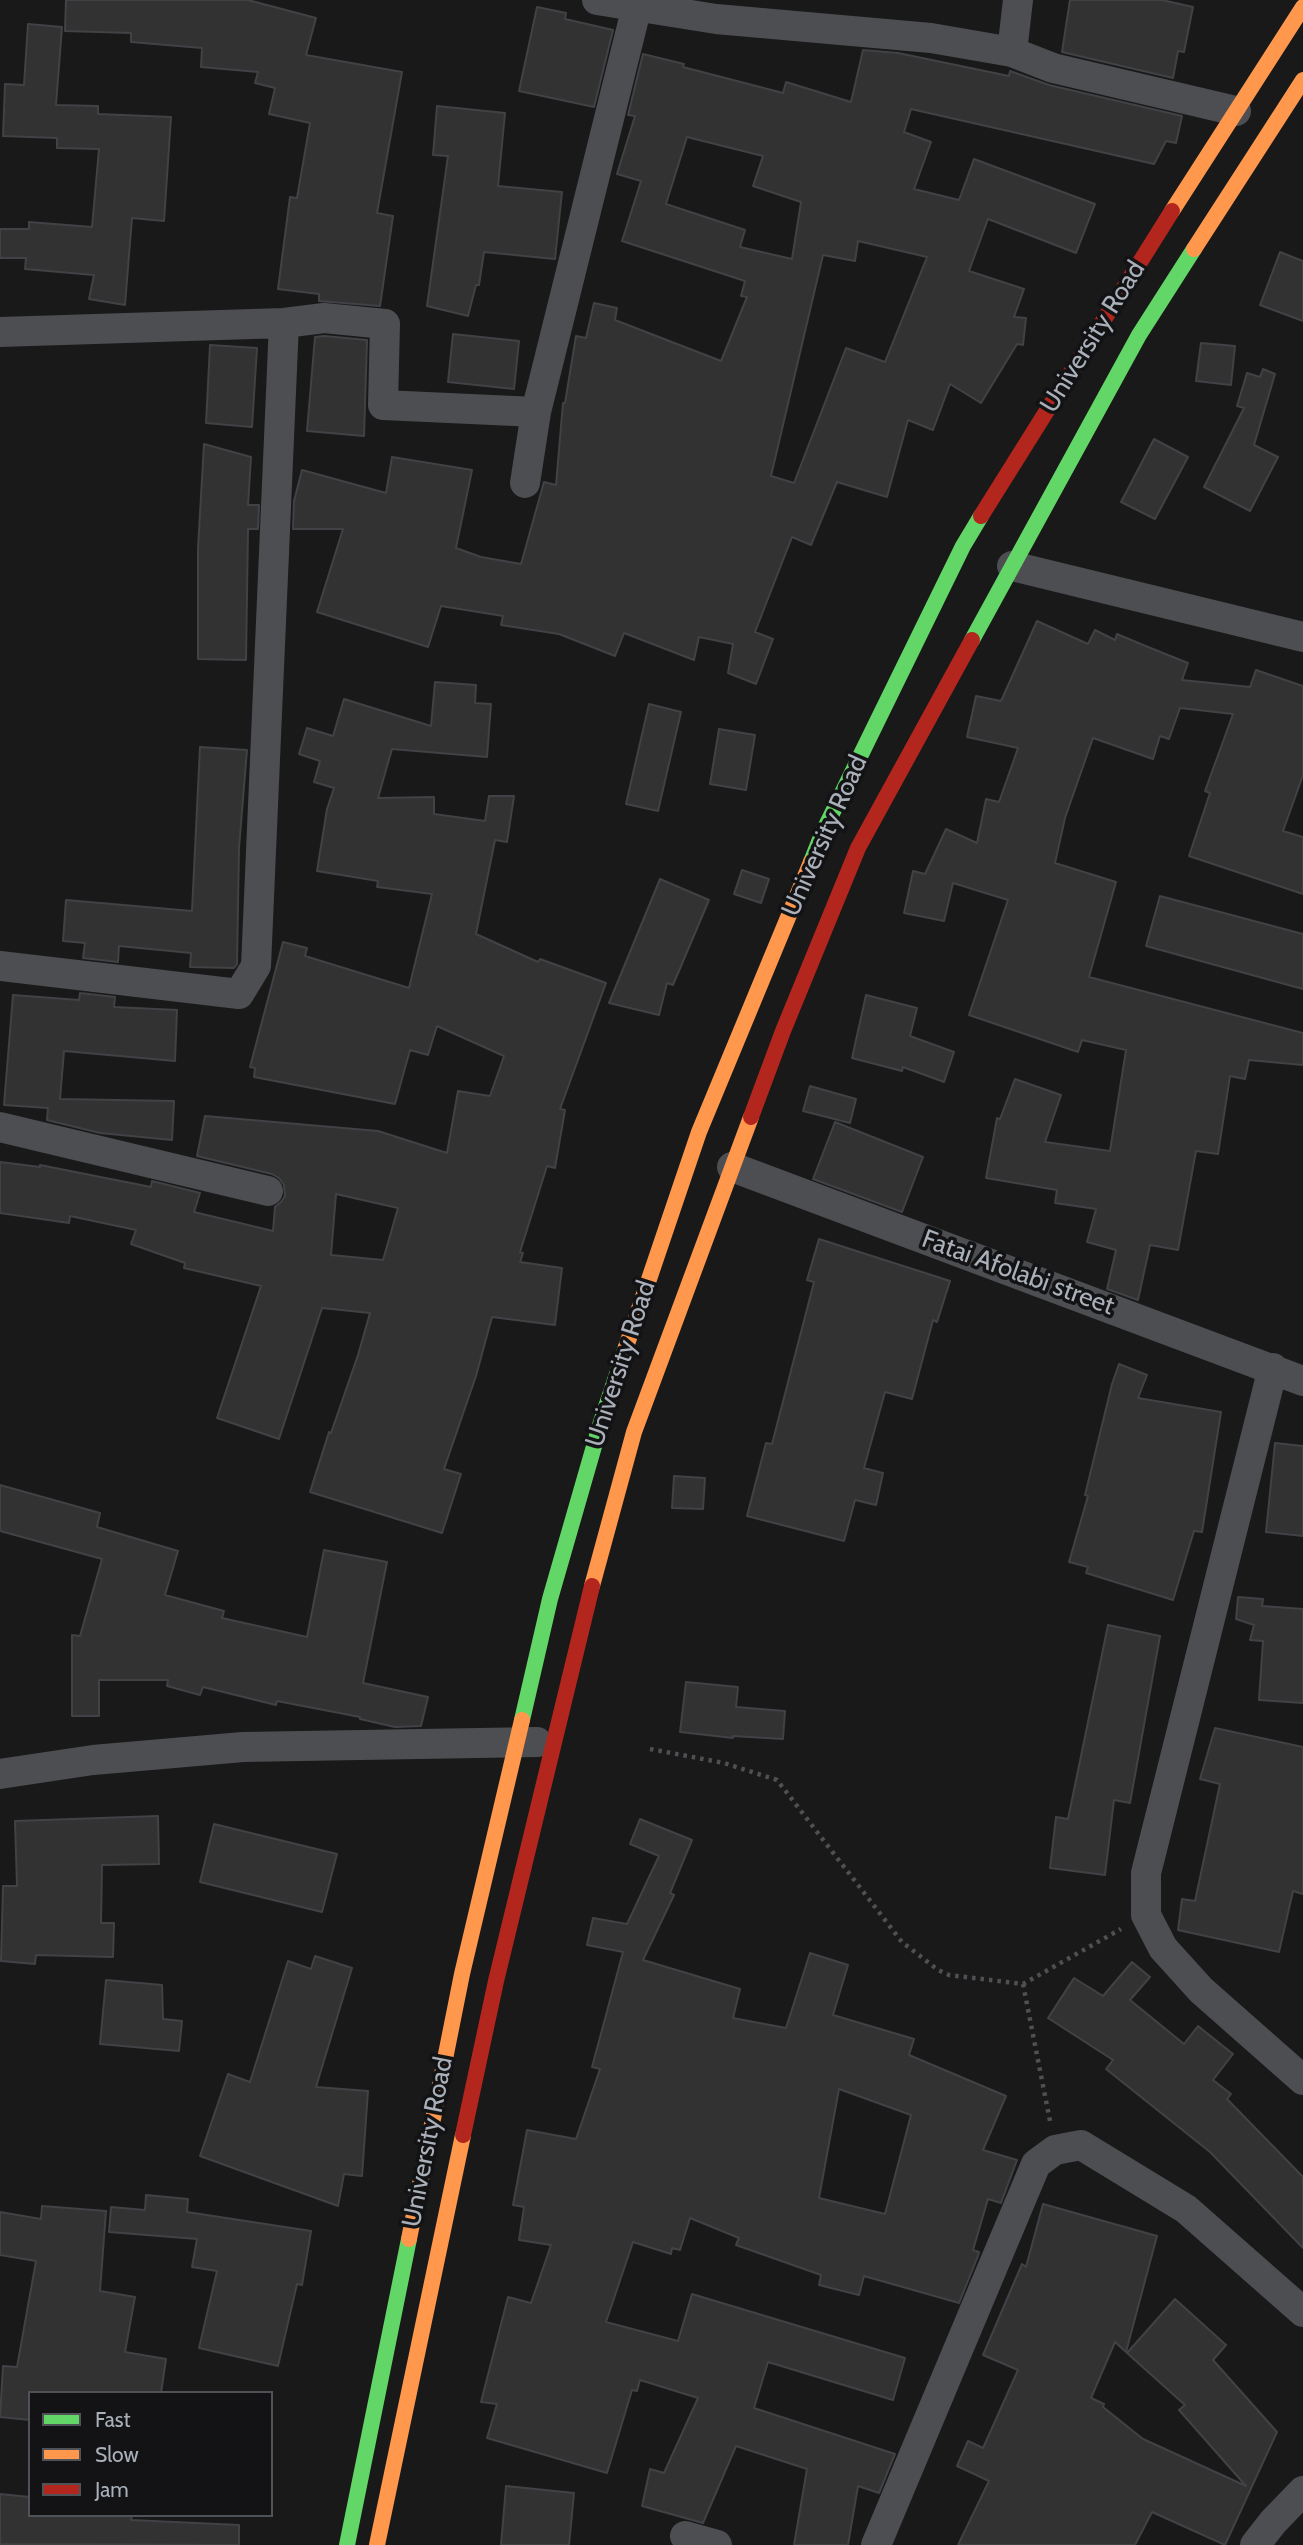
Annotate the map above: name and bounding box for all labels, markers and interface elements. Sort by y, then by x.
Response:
street label: University Road [1034,255,1152,419]
street label: University Road [776,751,874,921]
street label: Fatai Afolabi street [918,1224,1118,1322]
street label: University Road [579,1277,663,1451]
street label: University Road [396,2054,460,2230]
legend [28,2391,273,2517]
text: Fast [95,2407,131,2432]
text: Slow [95,2442,139,2467]
text: Jam [95,2477,129,2502]

